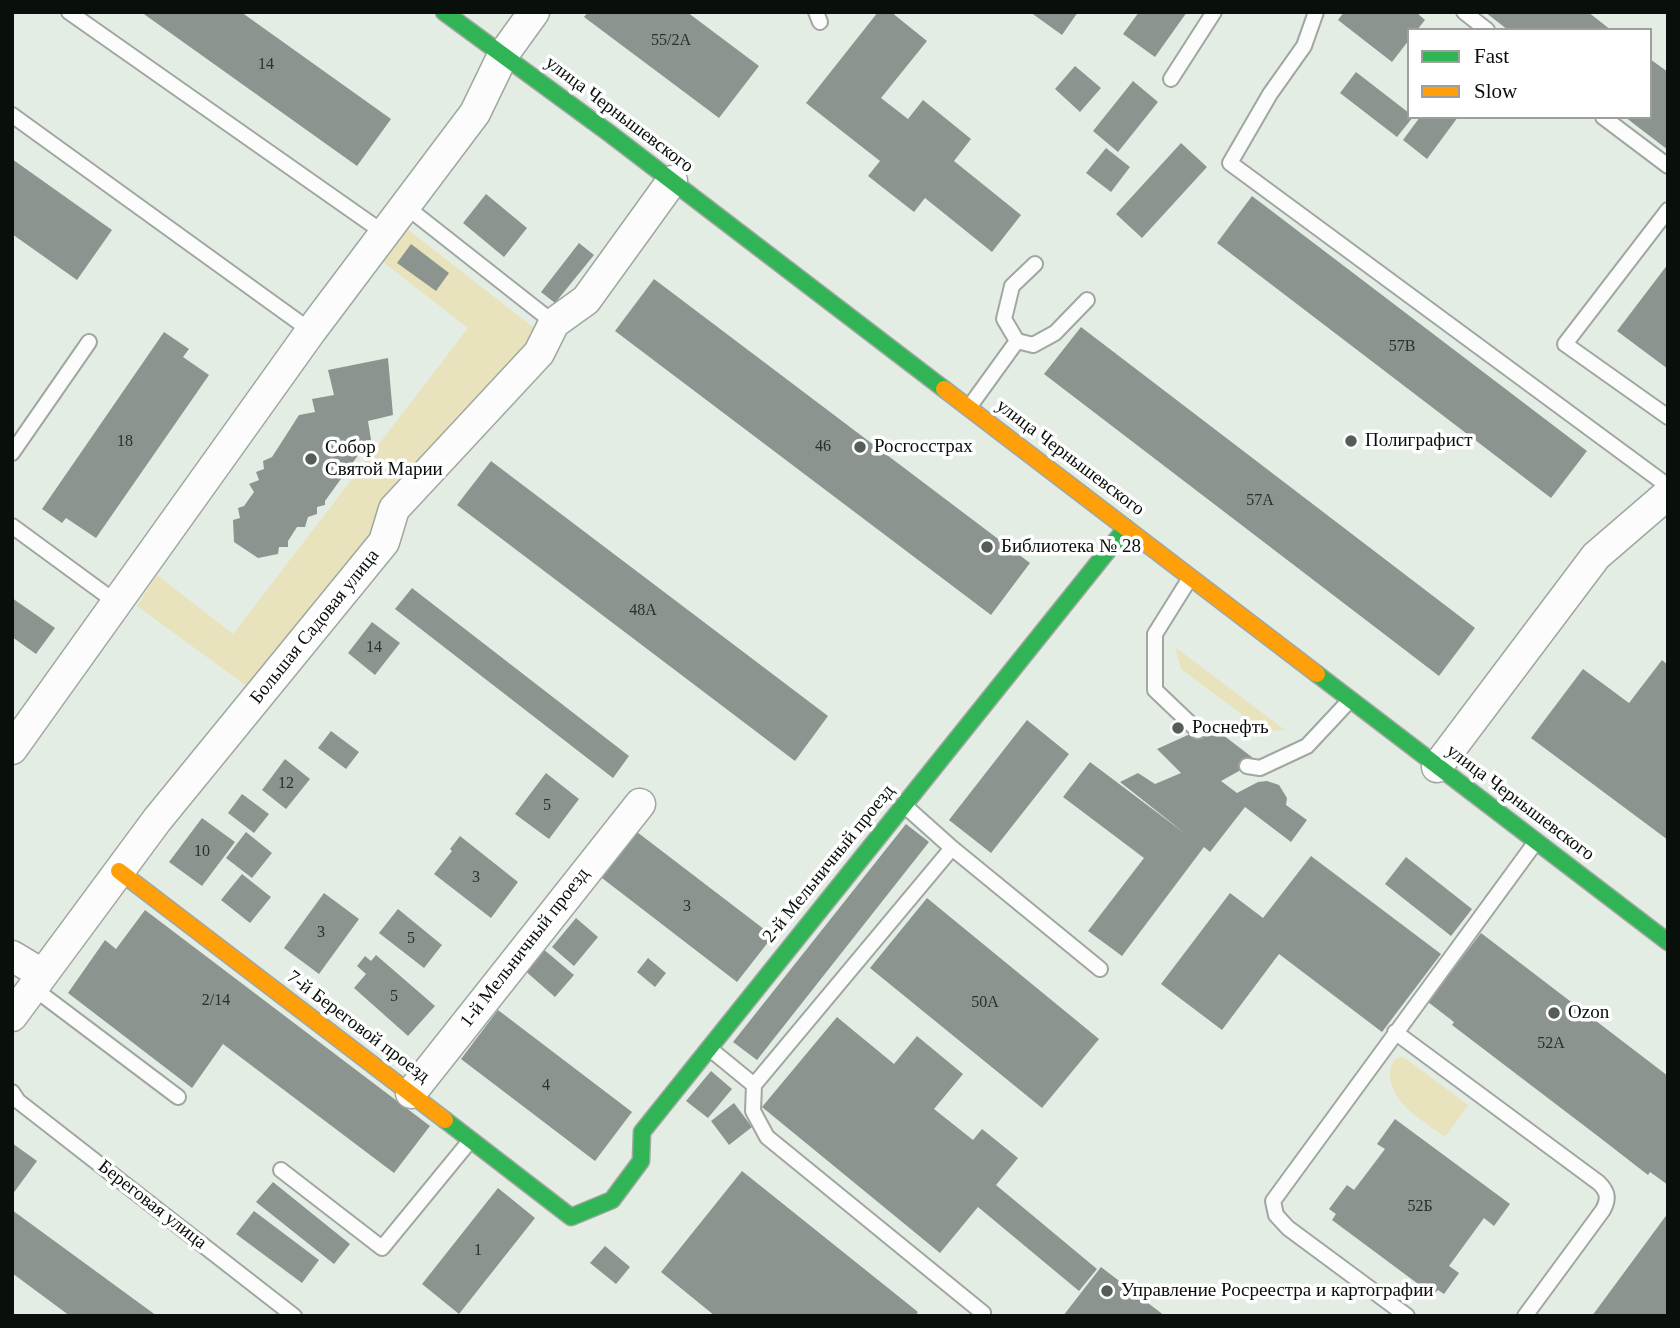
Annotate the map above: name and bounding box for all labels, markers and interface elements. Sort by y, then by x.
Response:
legend [1407,28,1652,119]
house number: 55/2А [651,31,691,51]
text: Fast [1474,44,1509,68]
street label: улица Чернышевского [540,52,698,178]
house number: 14 [258,55,274,75]
text: Slow [1474,79,1517,103]
house number: 57В [1389,337,1415,357]
street label: улица Чернышевского [991,395,1149,521]
place label: Полиграфист [1365,430,1473,452]
house number: 18 [117,432,133,452]
marker: Полиграфист [1343,433,1359,449]
place label: Росгосстрах [874,436,973,458]
place label: Собор Святой Марии [325,437,443,481]
house number: 46 [815,437,831,457]
marker: Росгосстрах [852,439,868,455]
marker: Собор Святой Марии [303,451,319,467]
house number: 57А [1246,491,1274,511]
place label: Библиотека № 28 [1001,536,1141,558]
marker: Библиотека № 28 [979,539,995,555]
street label: Большая Садовая улица [246,545,384,709]
house number: 48А [629,601,657,621]
house number: 14 [366,638,382,658]
place label: Роснефть [1192,717,1269,739]
marker: Роснефть [1170,720,1186,736]
street label: улица Чернышевского [1441,740,1599,866]
house number: 12 [278,774,294,794]
street label: 2-й Мельничный проезд [758,780,900,948]
house number: 5 [543,796,551,816]
house number: 10 [194,842,210,862]
street label: 1-й Мельничный проезд [455,864,595,1032]
house number: 3 [472,868,480,888]
house number: 3 [683,897,691,917]
house number: 3 [317,923,325,943]
house number: 5 [407,929,415,949]
street label: 7-й Береговой проезд [282,966,434,1088]
house number: 5 [390,987,398,1007]
house number: 2/14 [202,991,230,1011]
house number: 50А [971,993,999,1013]
place label: Ozon [1568,1002,1609,1024]
marker: Ozon [1546,1005,1562,1021]
house number: 52А [1537,1034,1565,1054]
house number: 4 [542,1076,550,1096]
street label: Береговая улица [93,1155,211,1255]
house number: 52Б [1407,1197,1433,1217]
house number: 1 [474,1241,482,1261]
place label: Управление Росреестра и картографии [1121,1280,1433,1302]
marker: Управление Росреестра и картографии [1099,1283,1115,1299]

